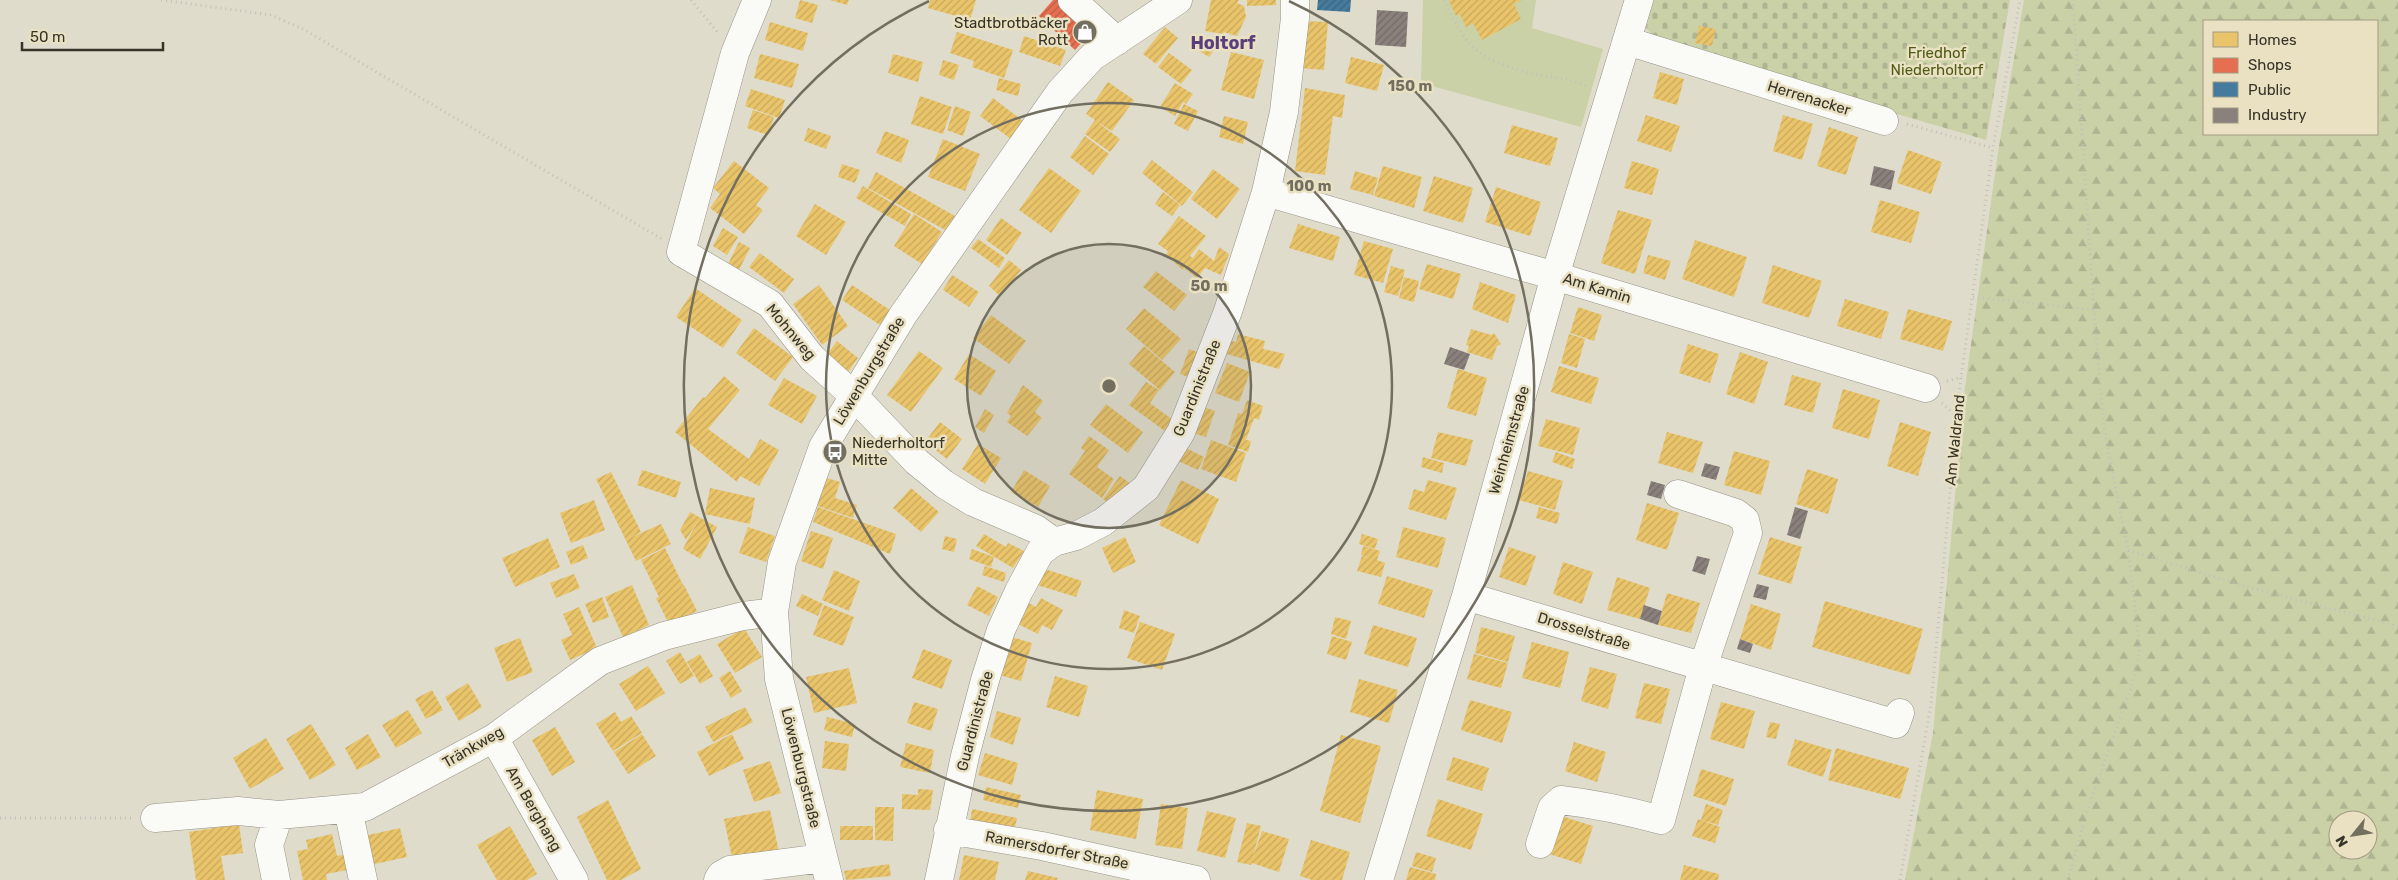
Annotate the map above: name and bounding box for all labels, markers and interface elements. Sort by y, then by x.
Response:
place label: Stadtbrotbäcker Rott [954,14,1068,49]
shop icon: Stadtbrotbäcker Rott [1072,19,1098,45]
scale bar [22,20,164,52]
legend [2203,20,2378,135]
text: 50 m [30,28,65,46]
text: Homes [2248,31,2297,49]
district label: Holtorf [1190,32,1256,54]
park label: Friedhof Niederholtorf [1891,44,1984,79]
text: Shops [2248,56,2292,74]
text: 150 m [1388,77,1432,95]
street label: Herrenacker [1765,77,1853,119]
text: Public [2248,81,2291,99]
text: Industry [2248,106,2307,124]
text: 100 m [1287,177,1331,195]
street label: Am Kamin [1561,269,1633,307]
text: 50 m [1191,277,1227,295]
street label: Mohnweg [762,300,820,364]
street label: Löwenburgstraße [830,314,908,428]
street label: Guardinistraße [1169,337,1225,439]
centre of rings [1100,377,1118,395]
street label: Weinheimstraße [1485,384,1533,496]
street label: Am Waldrand [1941,394,1969,486]
place label: Niederholtorf Mitte [852,434,945,469]
bus stop icon: Niederholtorf Mitte [822,439,848,465]
street label: Drosselstraße [1535,608,1633,654]
street label: Guardinistraße [953,669,997,773]
street label: Löwenburgstraße [777,706,825,830]
street label: Tränkweg [439,722,507,772]
street label: Am Berghang [502,763,566,855]
north arrow [2328,810,2378,860]
street label: Ramersdorfer Straße [984,827,1130,873]
text: N [2332,833,2352,850]

